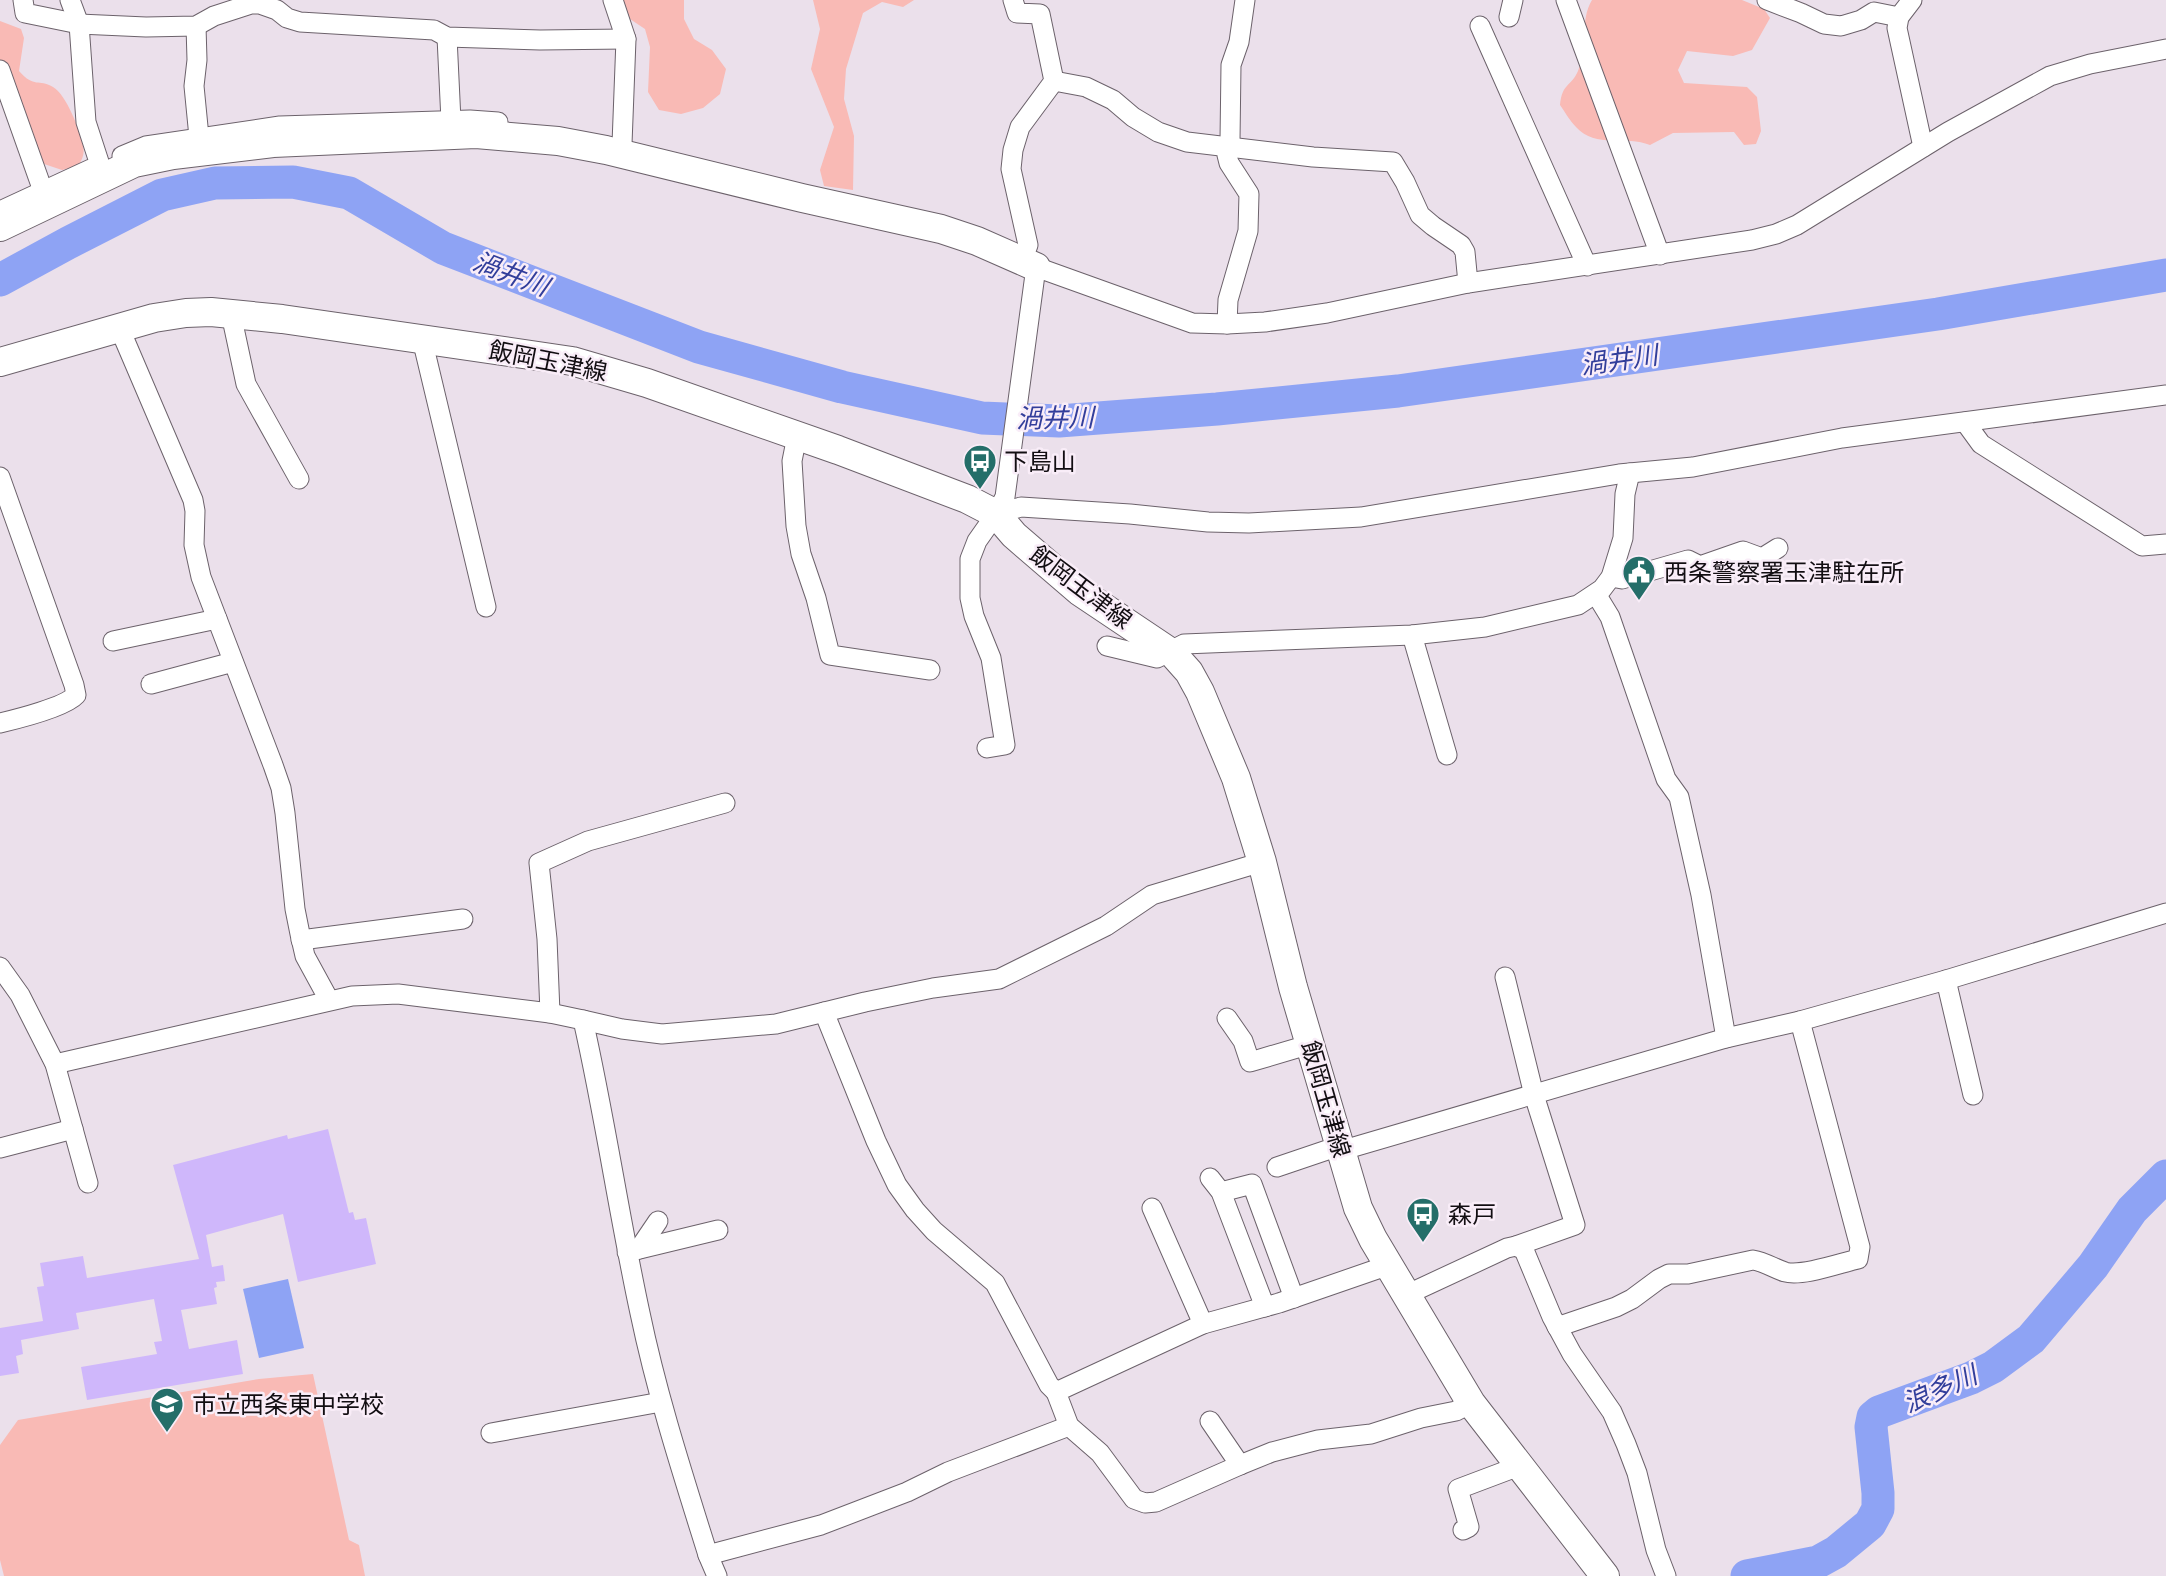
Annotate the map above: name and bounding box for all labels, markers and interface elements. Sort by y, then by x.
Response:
water label: 渦井川 [469,246,556,303]
street label: 飯岡玉津線 [487,336,609,386]
water label: 渦井川 [1578,339,1663,380]
water label: 渦井川 [1016,402,1097,434]
bus stop icon: 下島山 [961,442,999,491]
place label: 下島山 [1004,448,1076,475]
street label: 飯岡玉津線 [1025,540,1137,634]
public building icon: 西条警察署玉津駐在所 [1620,553,1658,602]
place label: 西条警察署玉津駐在所 [1664,559,1904,586]
street label: 飯岡玉津線 [1296,1038,1356,1160]
bus stop icon: 森戸 [1404,1195,1442,1244]
place label: 森戸 [1448,1201,1496,1228]
water label: 浪多川 [1898,1358,1984,1419]
school or university icon: 市立西条東中学校 [148,1385,186,1434]
place label: 市立西条東中学校 [192,1391,384,1418]

